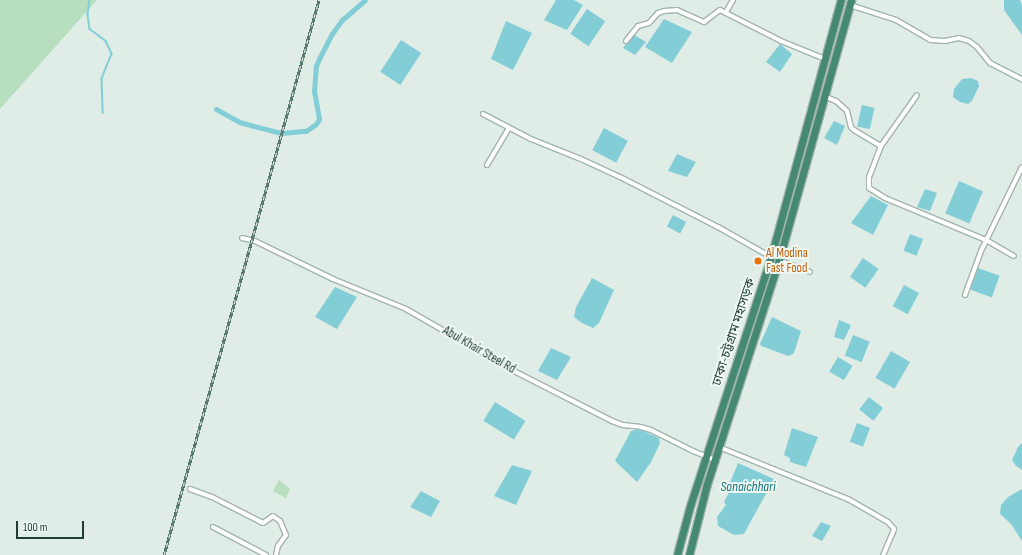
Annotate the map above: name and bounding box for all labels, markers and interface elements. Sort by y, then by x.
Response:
place label: Al Modina Fast Food [766,246,808,277]
marker: Al Modina Fast Food [753,256,763,266]
street label: ঢাকা-চট্টগ্রাম মহাসড়ক [709,276,759,388]
street label: Abul Khair Steel Rd [440,323,518,377]
water label: Sonaichhari [720,479,776,495]
scale bar [18,513,86,539]
text: 100 m [23,520,48,535]

